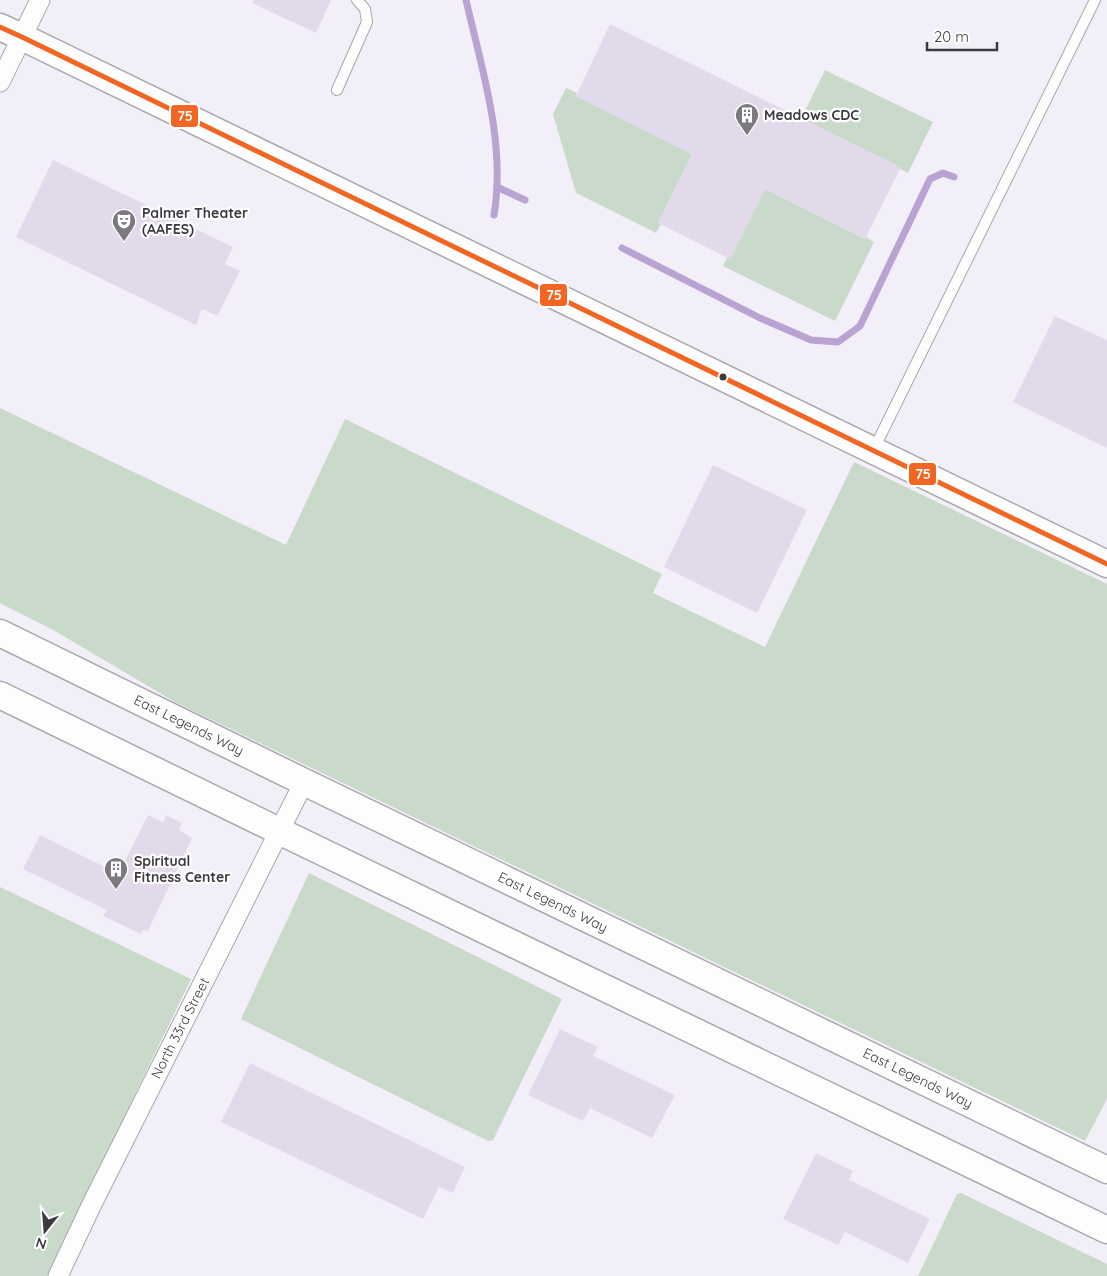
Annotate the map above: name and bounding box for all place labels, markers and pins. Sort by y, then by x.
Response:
building icon: Meadows CDC [734,102,760,136]
place label: Meadows CDC [764,106,859,124]
place label: Palmer Theater (AAFES) [142,204,248,238]
theatre icon: Palmer Theater (AAFES) [111,208,137,242]
unlabelled marker [718,372,728,382]
place label: Spiritual Fitness Center [134,852,230,886]
building icon: Spiritual Fitness Center [103,856,129,890]

